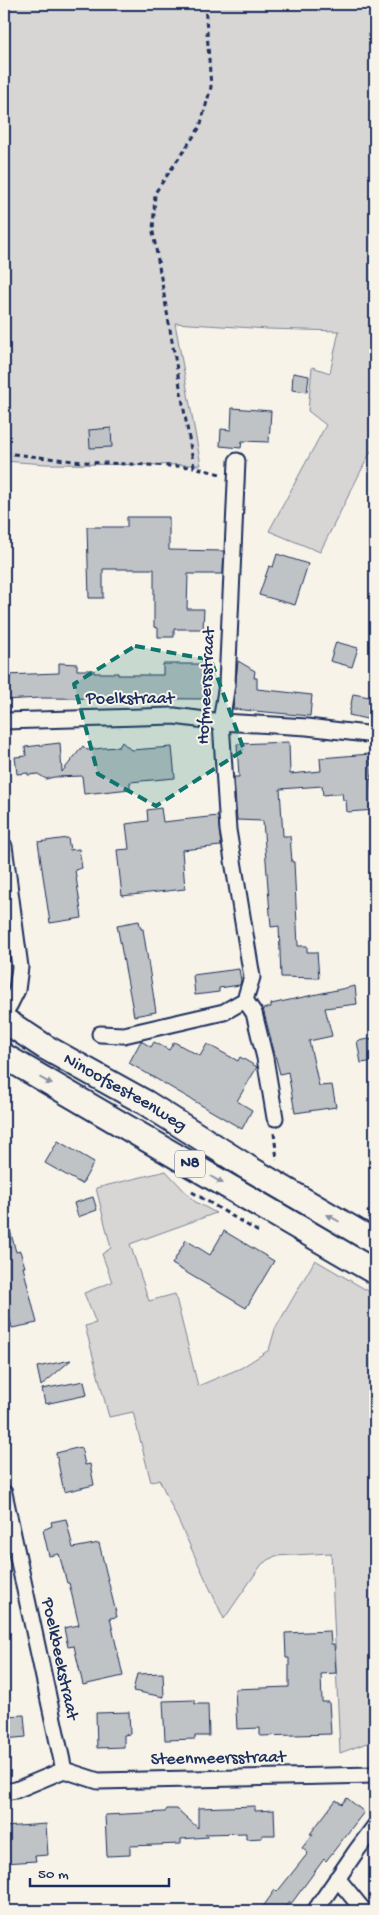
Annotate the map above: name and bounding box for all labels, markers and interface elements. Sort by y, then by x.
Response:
street label: Hofmeersstraat [193,625,221,745]
street label: Poelkstraat [85,689,176,710]
street label: Ninoofsesteenweg [59,1049,190,1136]
one-way arrow [39,1076,52,1085]
road number: N8 [175,1150,205,1178]
one-way arrow [210,1175,223,1184]
one-way arrow [327,1213,340,1222]
street label: Poelkbeekstraat [36,1595,83,1724]
street label: Steenmeersstraat [150,1747,287,1771]
scale bar [30,1855,169,1887]
text: 50 m [38,1866,69,1884]

